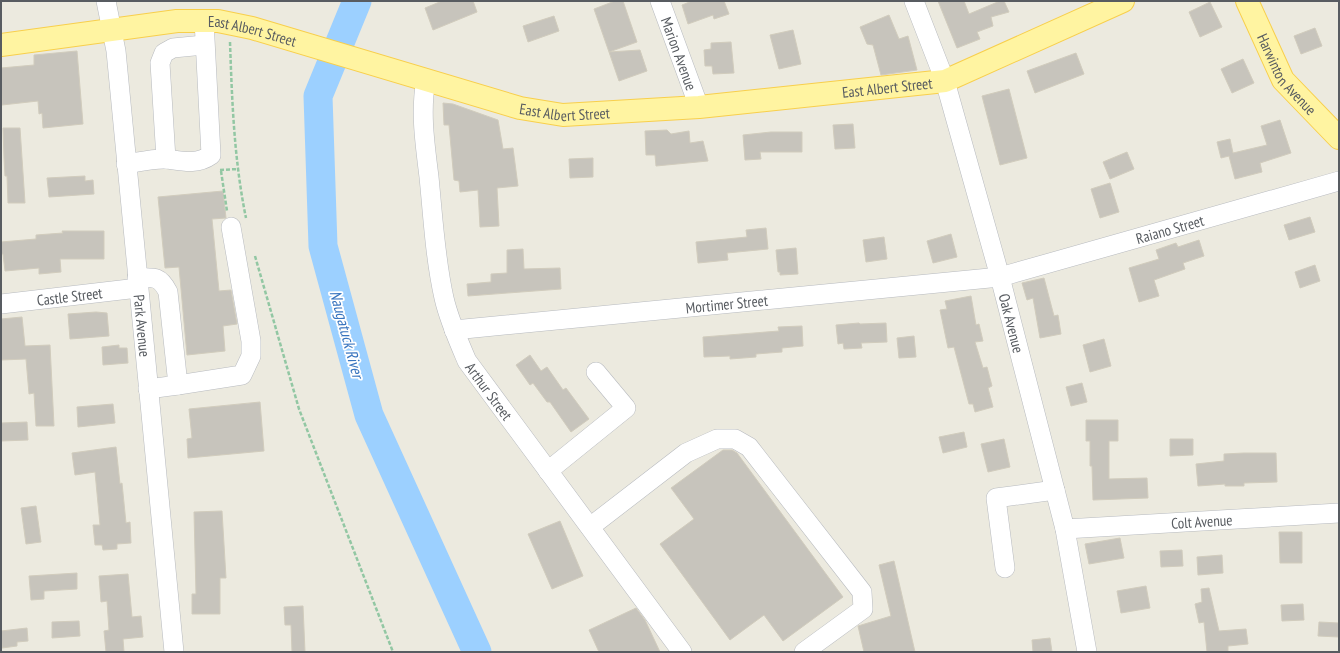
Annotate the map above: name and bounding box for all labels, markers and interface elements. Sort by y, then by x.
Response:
street label: East Albert Street [208,12,299,50]
street label: Marion Avenue [657,14,702,93]
street label: Harwinton Avenue [1254,30,1321,119]
street label: East Albert Street [841,73,933,101]
street label: East Albert Street [518,99,610,125]
street label: Raiano Street [1134,210,1206,248]
street label: Castle Street [36,283,103,309]
water label: Naugatuck River [326,288,369,383]
street label: Mortimer Street [685,290,769,317]
street label: Oak Avenue [995,291,1029,355]
street label: Park Avenue [130,294,155,358]
street label: Arthur Street [462,358,517,424]
street label: Colt Avenue [1171,510,1233,532]

